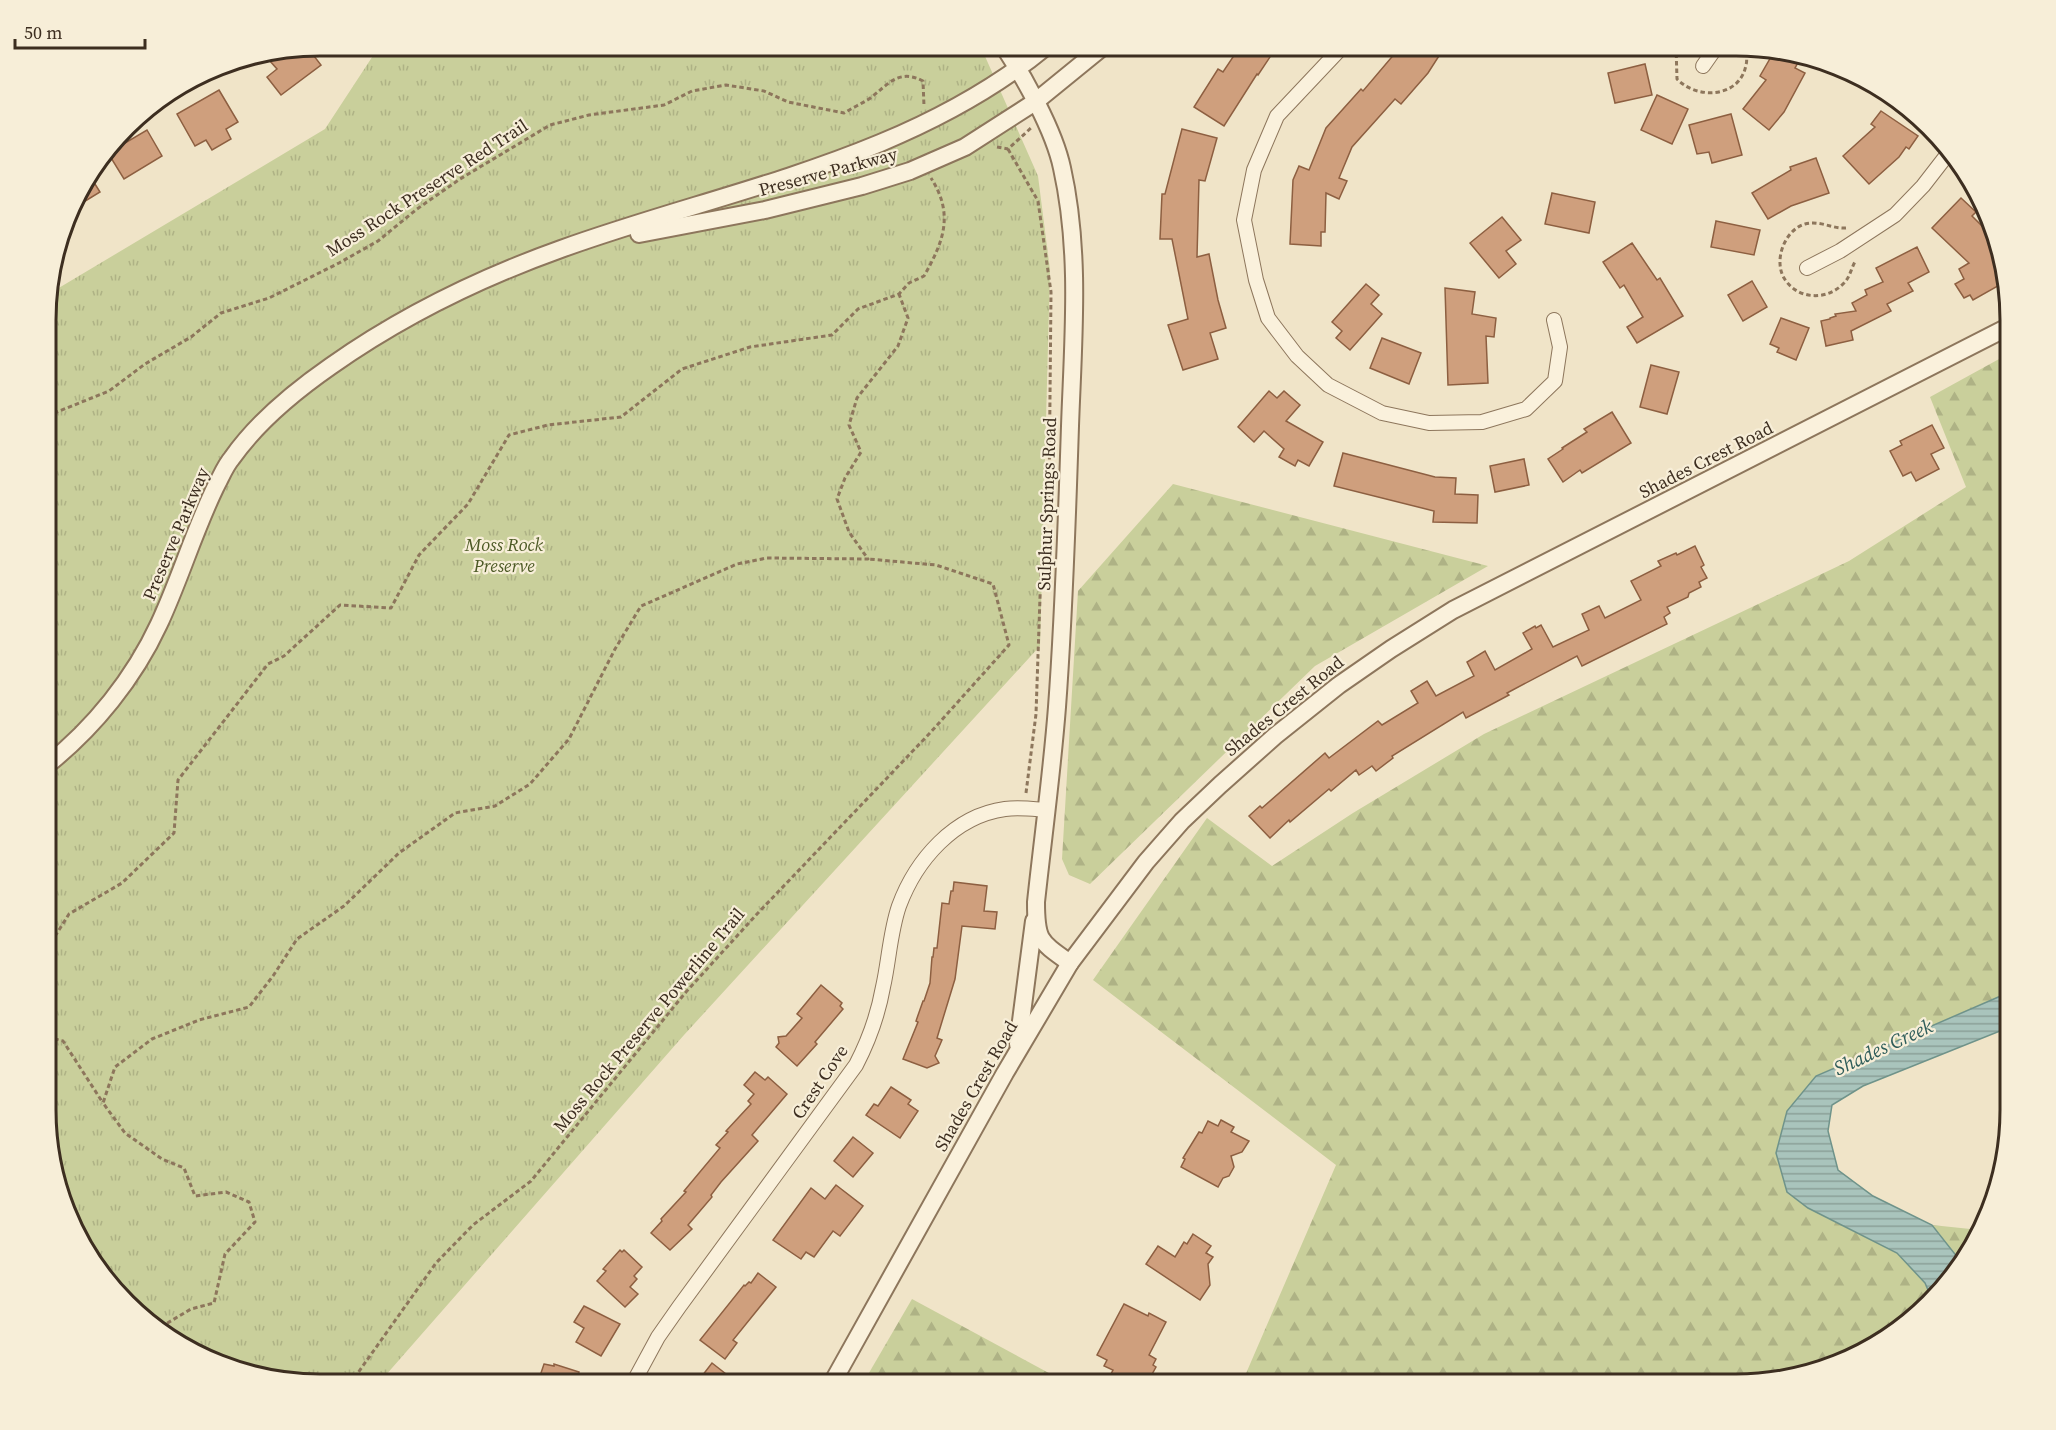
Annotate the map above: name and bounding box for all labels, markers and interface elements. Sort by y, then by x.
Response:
scale bar [15,12,146,50]
text: 50 m [24,20,62,45]
street label: Moss Rock Preserve Red Trail [321,113,532,262]
street label: Preserve Parkway [756,141,901,202]
street label: Shades Crest Road [1635,415,1777,504]
street label: Sulphur Springs Road [1031,417,1062,591]
street label: Preserve Parkway [136,463,215,604]
park label: Moss Rock Preserve [464,532,543,578]
street label: Shades Crest Road [1219,650,1349,762]
street label: Moss Rock Preserve Powerline Trail [547,902,750,1137]
water label: Shades Creek [1829,1012,1938,1082]
street label: Shades Crest Road [928,1016,1023,1156]
street label: Crest Cove [785,1040,854,1124]

